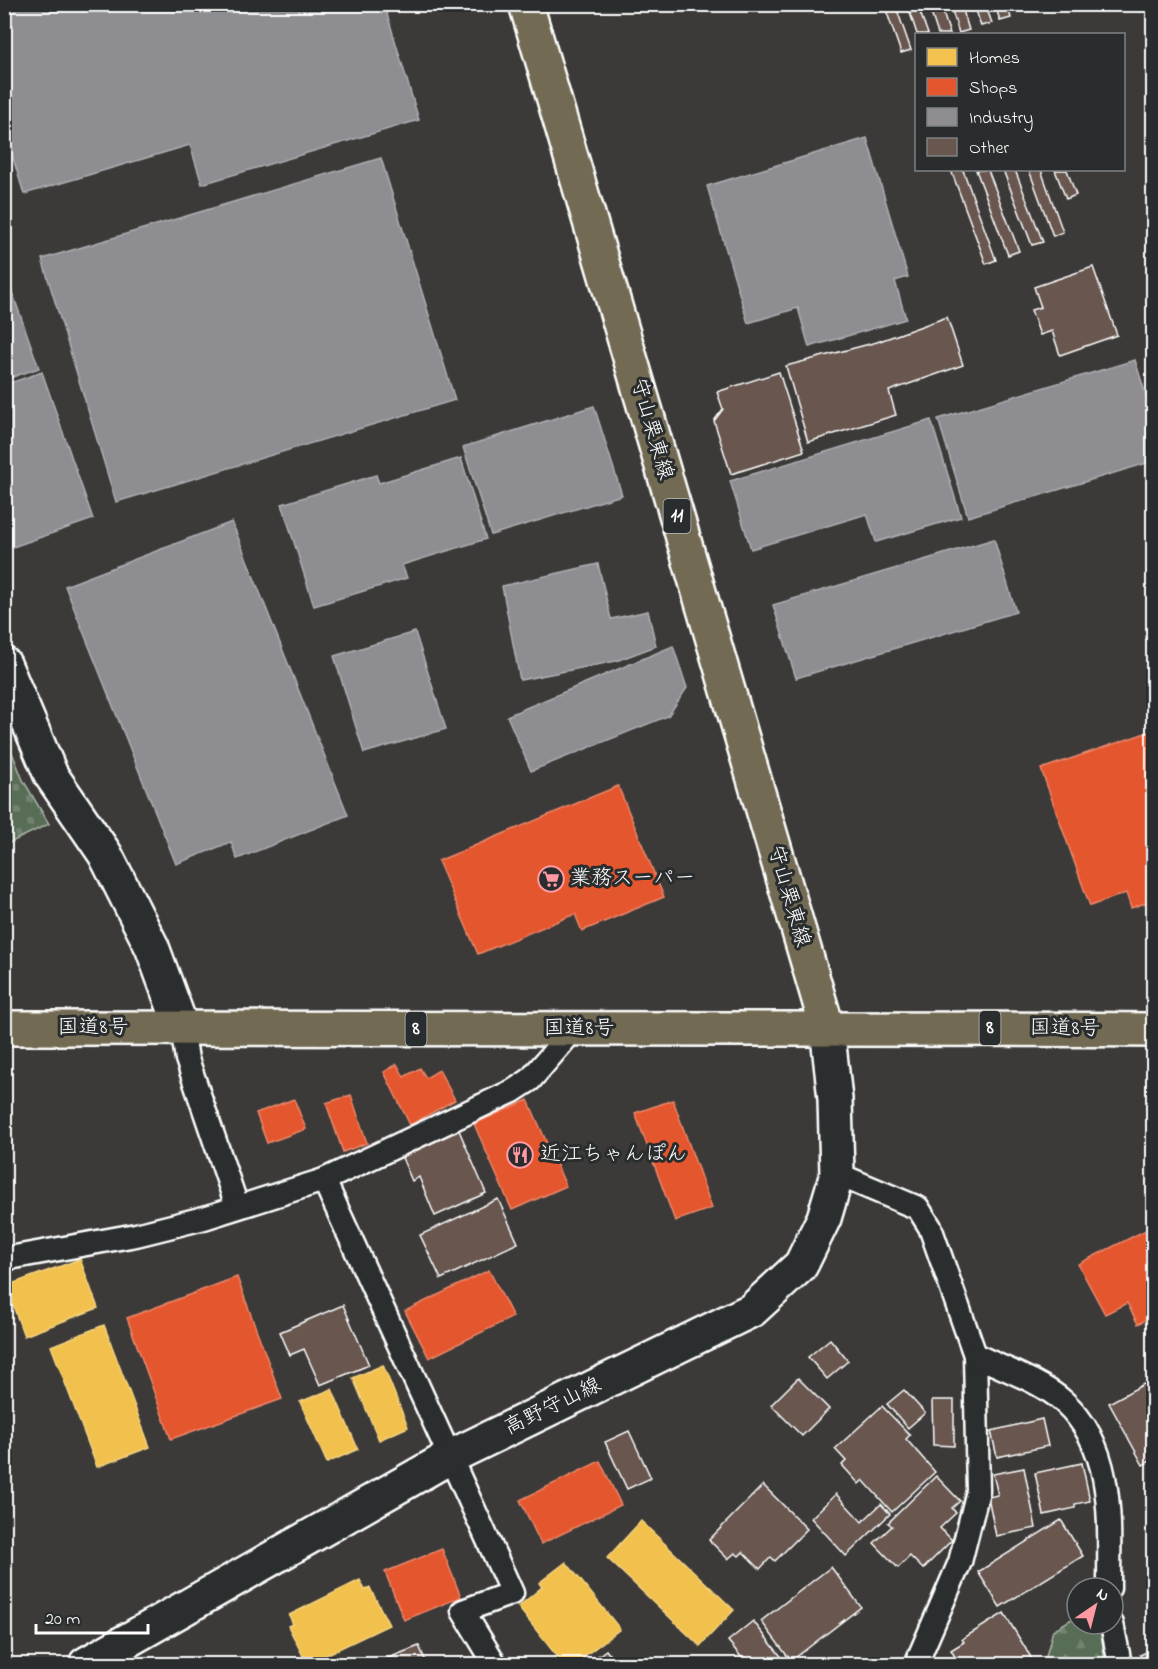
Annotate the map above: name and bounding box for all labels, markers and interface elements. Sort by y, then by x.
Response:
legend [915,33,1125,171]
text: Homes [969,46,1020,72]
text: Shops [969,76,1017,102]
text: Industry [969,106,1033,132]
text: Other [969,136,1009,162]
street label: 守山栗東線 [622,374,680,484]
road number: 11 [664,499,690,533]
street label: 守山栗東線 [759,841,817,951]
supermarket icon: 業務スーパー [536,864,566,894]
place label: 業務スーパー [570,864,695,894]
road number: 8 [980,1011,1000,1045]
road number: 8 [406,1012,426,1046]
street label: 国道8号 [58,1013,128,1043]
street label: 国道8号 [1029,1013,1101,1045]
street label: 国道8号 [544,1014,614,1044]
restaurant icon: 近江ちゃんぽん [505,1140,535,1170]
place label: 近江ちゃんぽん [540,1140,687,1170]
street label: 高野守山線 [499,1371,607,1443]
north arrow [1065,1576,1125,1636]
text: N [1091,1582,1114,1608]
scale bar [36,1597,148,1635]
text: 20 m [45,1607,80,1633]

